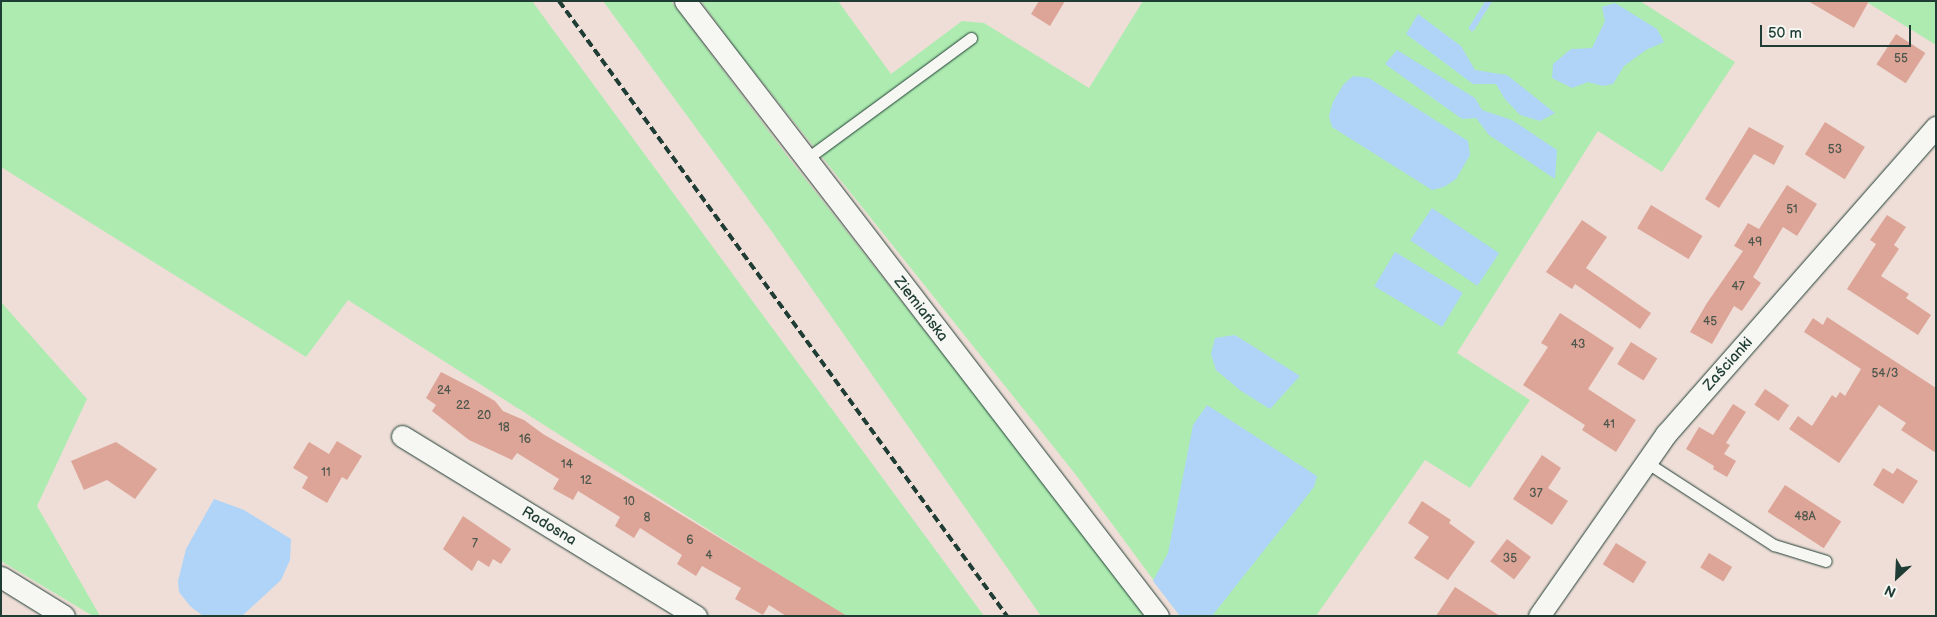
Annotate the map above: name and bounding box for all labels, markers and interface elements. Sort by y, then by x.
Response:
scale bar [1762,15,1913,47]
text: 50 m [1768,24,1802,43]
house number: 55 [1894,52,1908,66]
house number: 53 [1828,143,1842,157]
house number: 51 [1786,203,1798,217]
house number: 49 [1748,236,1762,250]
street label: Ziemiańska [890,273,952,345]
house number: 47 [1731,280,1745,294]
house number: 45 [1703,315,1717,329]
street label: Zaścianki [1699,334,1757,394]
house number: 43 [1571,338,1585,352]
house number: 54/3 [1872,367,1898,381]
house number: 24 [437,384,451,398]
house number: 22 [456,399,470,413]
house number: 20 [477,409,491,423]
house number: 41 [1603,418,1615,432]
house number: 18 [498,421,510,435]
house number: 16 [519,433,531,447]
house number: 14 [561,458,573,472]
house number: 11 [321,466,331,480]
house number: 12 [580,474,592,488]
house number: 37 [1529,487,1543,501]
house number: 10 [623,495,635,509]
street label: Radosna [518,503,580,549]
house number: 48A [1794,510,1816,524]
house number: 8 [644,511,650,525]
house number: 6 [686,534,694,548]
house number: 7 [472,537,478,551]
house number: 4 [705,549,713,563]
house number: 35 [1503,552,1517,566]
north arrow [1872,552,1922,602]
text: N [1882,581,1899,601]

